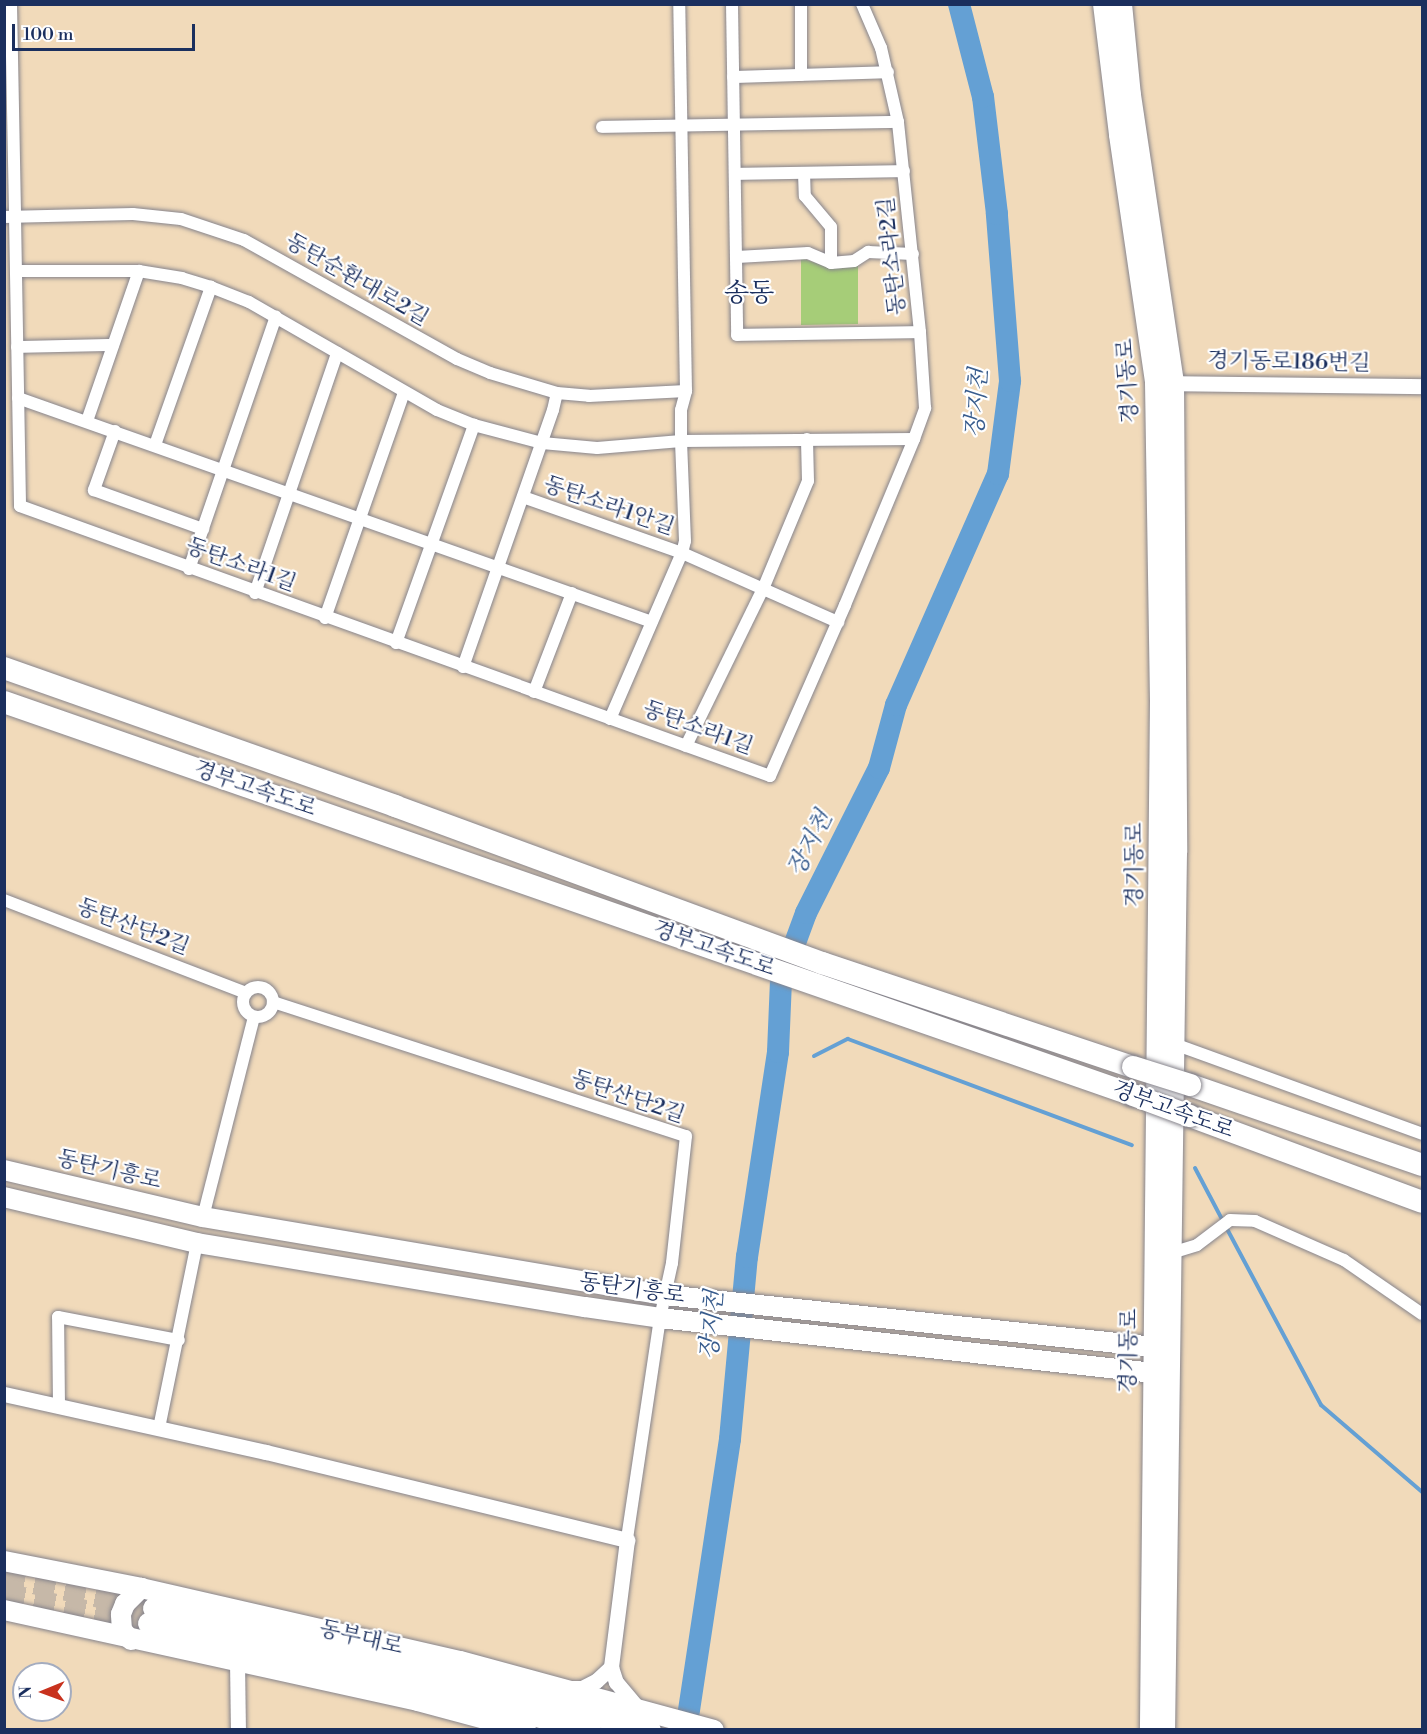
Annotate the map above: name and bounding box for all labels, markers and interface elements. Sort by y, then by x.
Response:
scale bar [15,12,198,50]
text: 100 m [23,23,74,46]
street label: 동탄소라2길 [873,196,911,316]
street label: 동탄순환대로2길 [281,228,433,332]
district label: 송동 [724,278,774,310]
street label: 경기동로 [1112,338,1144,424]
street label: 경기동로186번길 [1207,347,1371,377]
water label: 장지천 [961,367,995,439]
street label: 동탄소라1안길 [540,471,678,541]
street label: 동탄소라1길 [182,533,300,597]
street label: 동탄소라1길 [639,696,757,760]
street label: 경부고속도로 [190,756,320,822]
water label: 장지천 [782,806,840,882]
street label: 경기동로 [1122,822,1148,908]
street label: 동탄산단2길 [73,893,193,961]
street label: 경부고속도로 [649,916,779,982]
street label: 동탄산단2길 [568,1065,688,1129]
street label: 경부고속도로 [1109,1076,1237,1144]
street label: 동탄기흥로 [54,1145,164,1195]
street label: 동탄기흥로 [578,1269,686,1309]
water label: 장지천 [696,1289,730,1361]
street label: 경기동로 [1115,1308,1143,1394]
street label: 동부대로 [317,1616,405,1660]
north arrow [12,1662,72,1722]
text: N [16,1686,36,1699]

